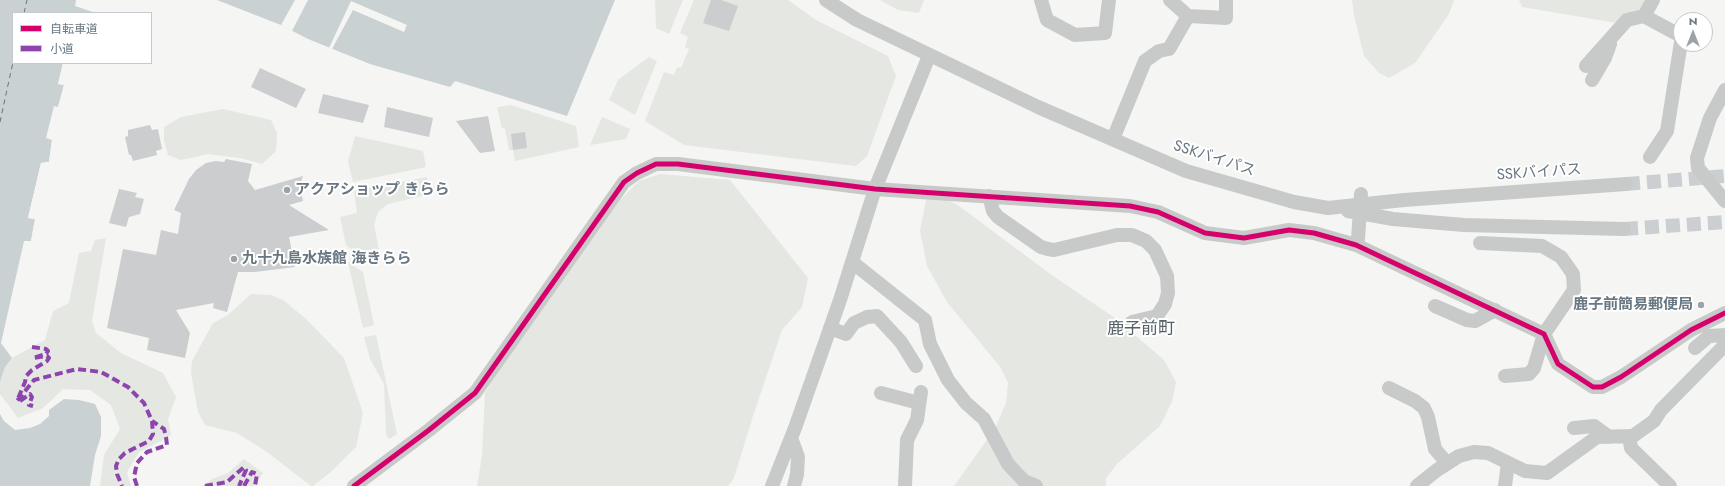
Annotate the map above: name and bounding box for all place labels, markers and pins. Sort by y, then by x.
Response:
place label: アクアショップ きらら [295,181,449,199]
marker: アクアショップ きらら [282,185,292,195]
place label: 九十九島水族館 海きらら [242,250,411,268]
marker: 九十九島水族館 海きらら [229,254,239,264]
place label: 鹿子前簡易郵便局 [1573,296,1693,314]
marker: 鹿子前簡易郵便局 [1696,300,1706,310]

